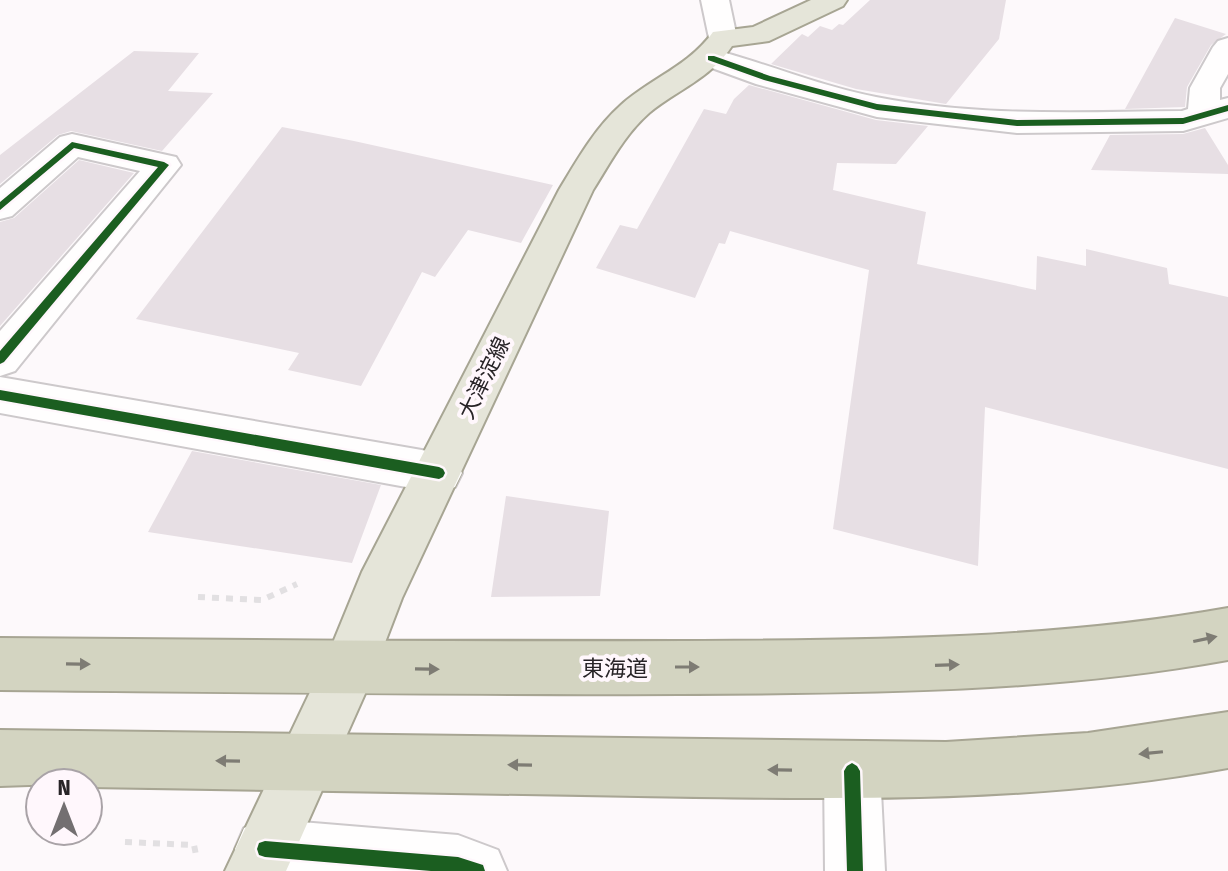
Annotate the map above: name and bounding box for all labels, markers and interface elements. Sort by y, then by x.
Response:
street label: 大津淀線 [453,333,515,423]
one-way arrow [1193,632,1218,645]
street label: 東海道 [582,655,648,682]
one-way arrow [66,658,91,671]
one-way arrow [935,658,960,671]
one-way arrow [675,661,700,673]
one-way arrow [415,663,440,675]
one-way arrow [1138,747,1163,760]
one-way arrow [215,755,240,767]
one-way arrow [507,759,532,772]
one-way arrow [767,763,792,776]
north arrow [24,767,104,847]
text: N [57,774,71,801]

